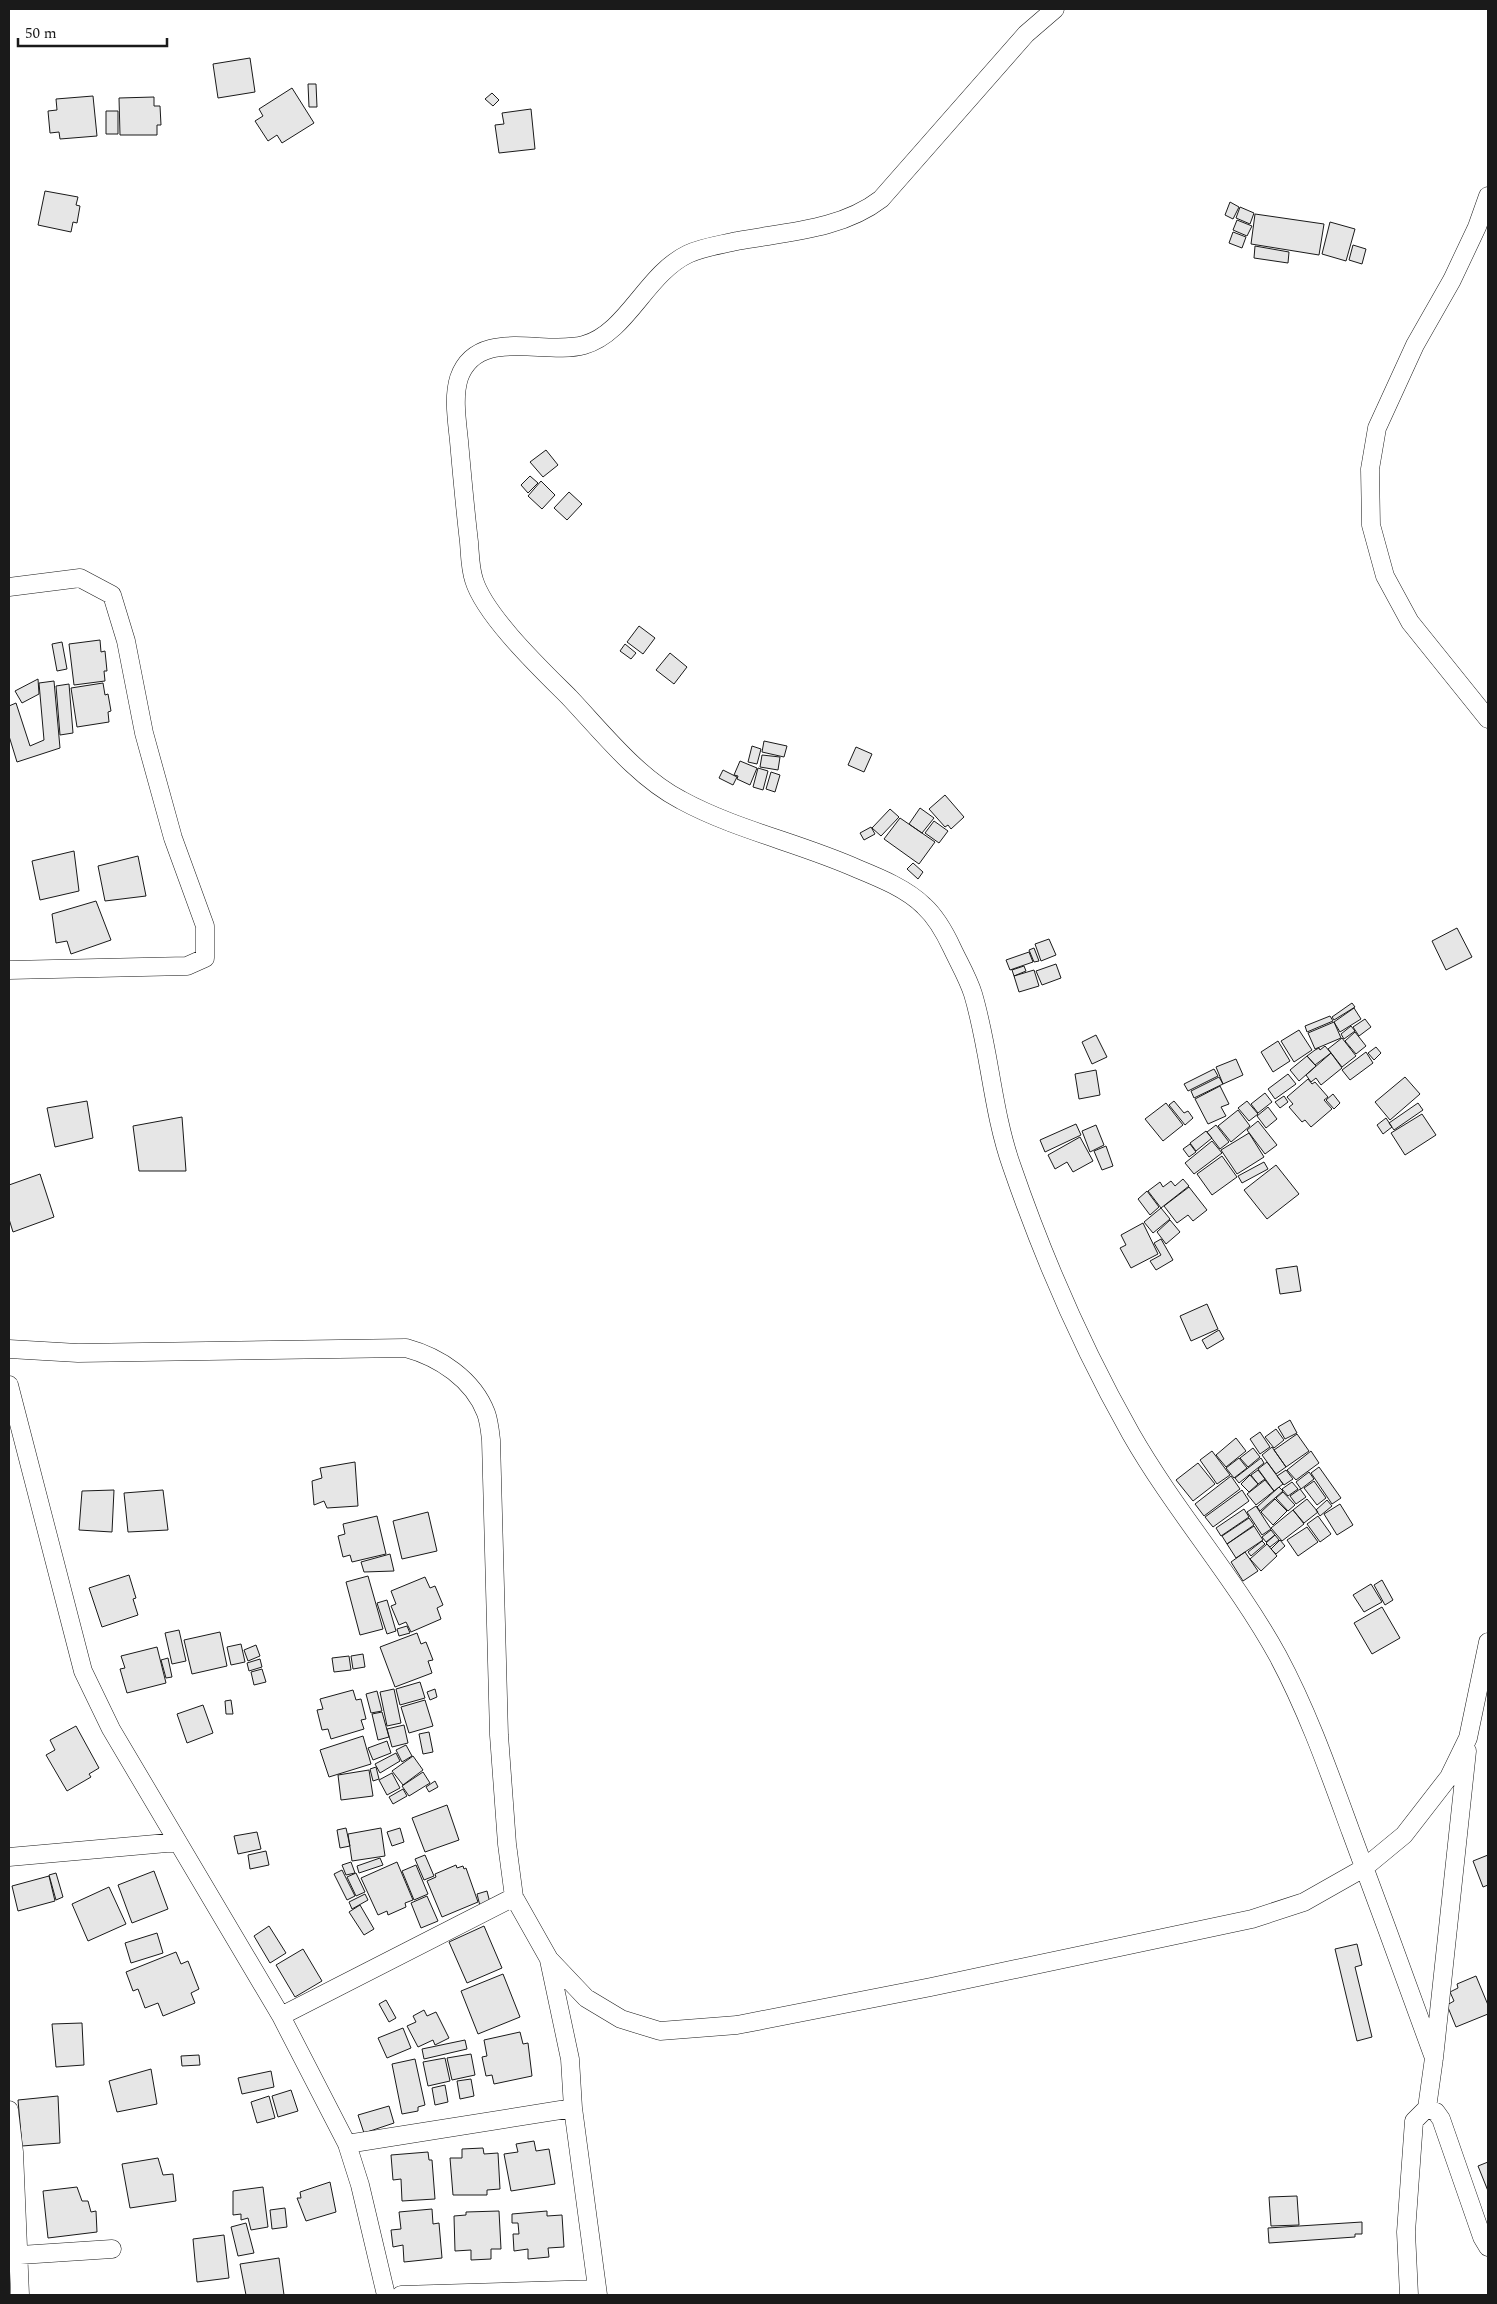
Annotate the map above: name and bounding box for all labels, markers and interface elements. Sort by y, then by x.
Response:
scale bar [18,15,166,47]
text: 50 m [25,22,57,45]

